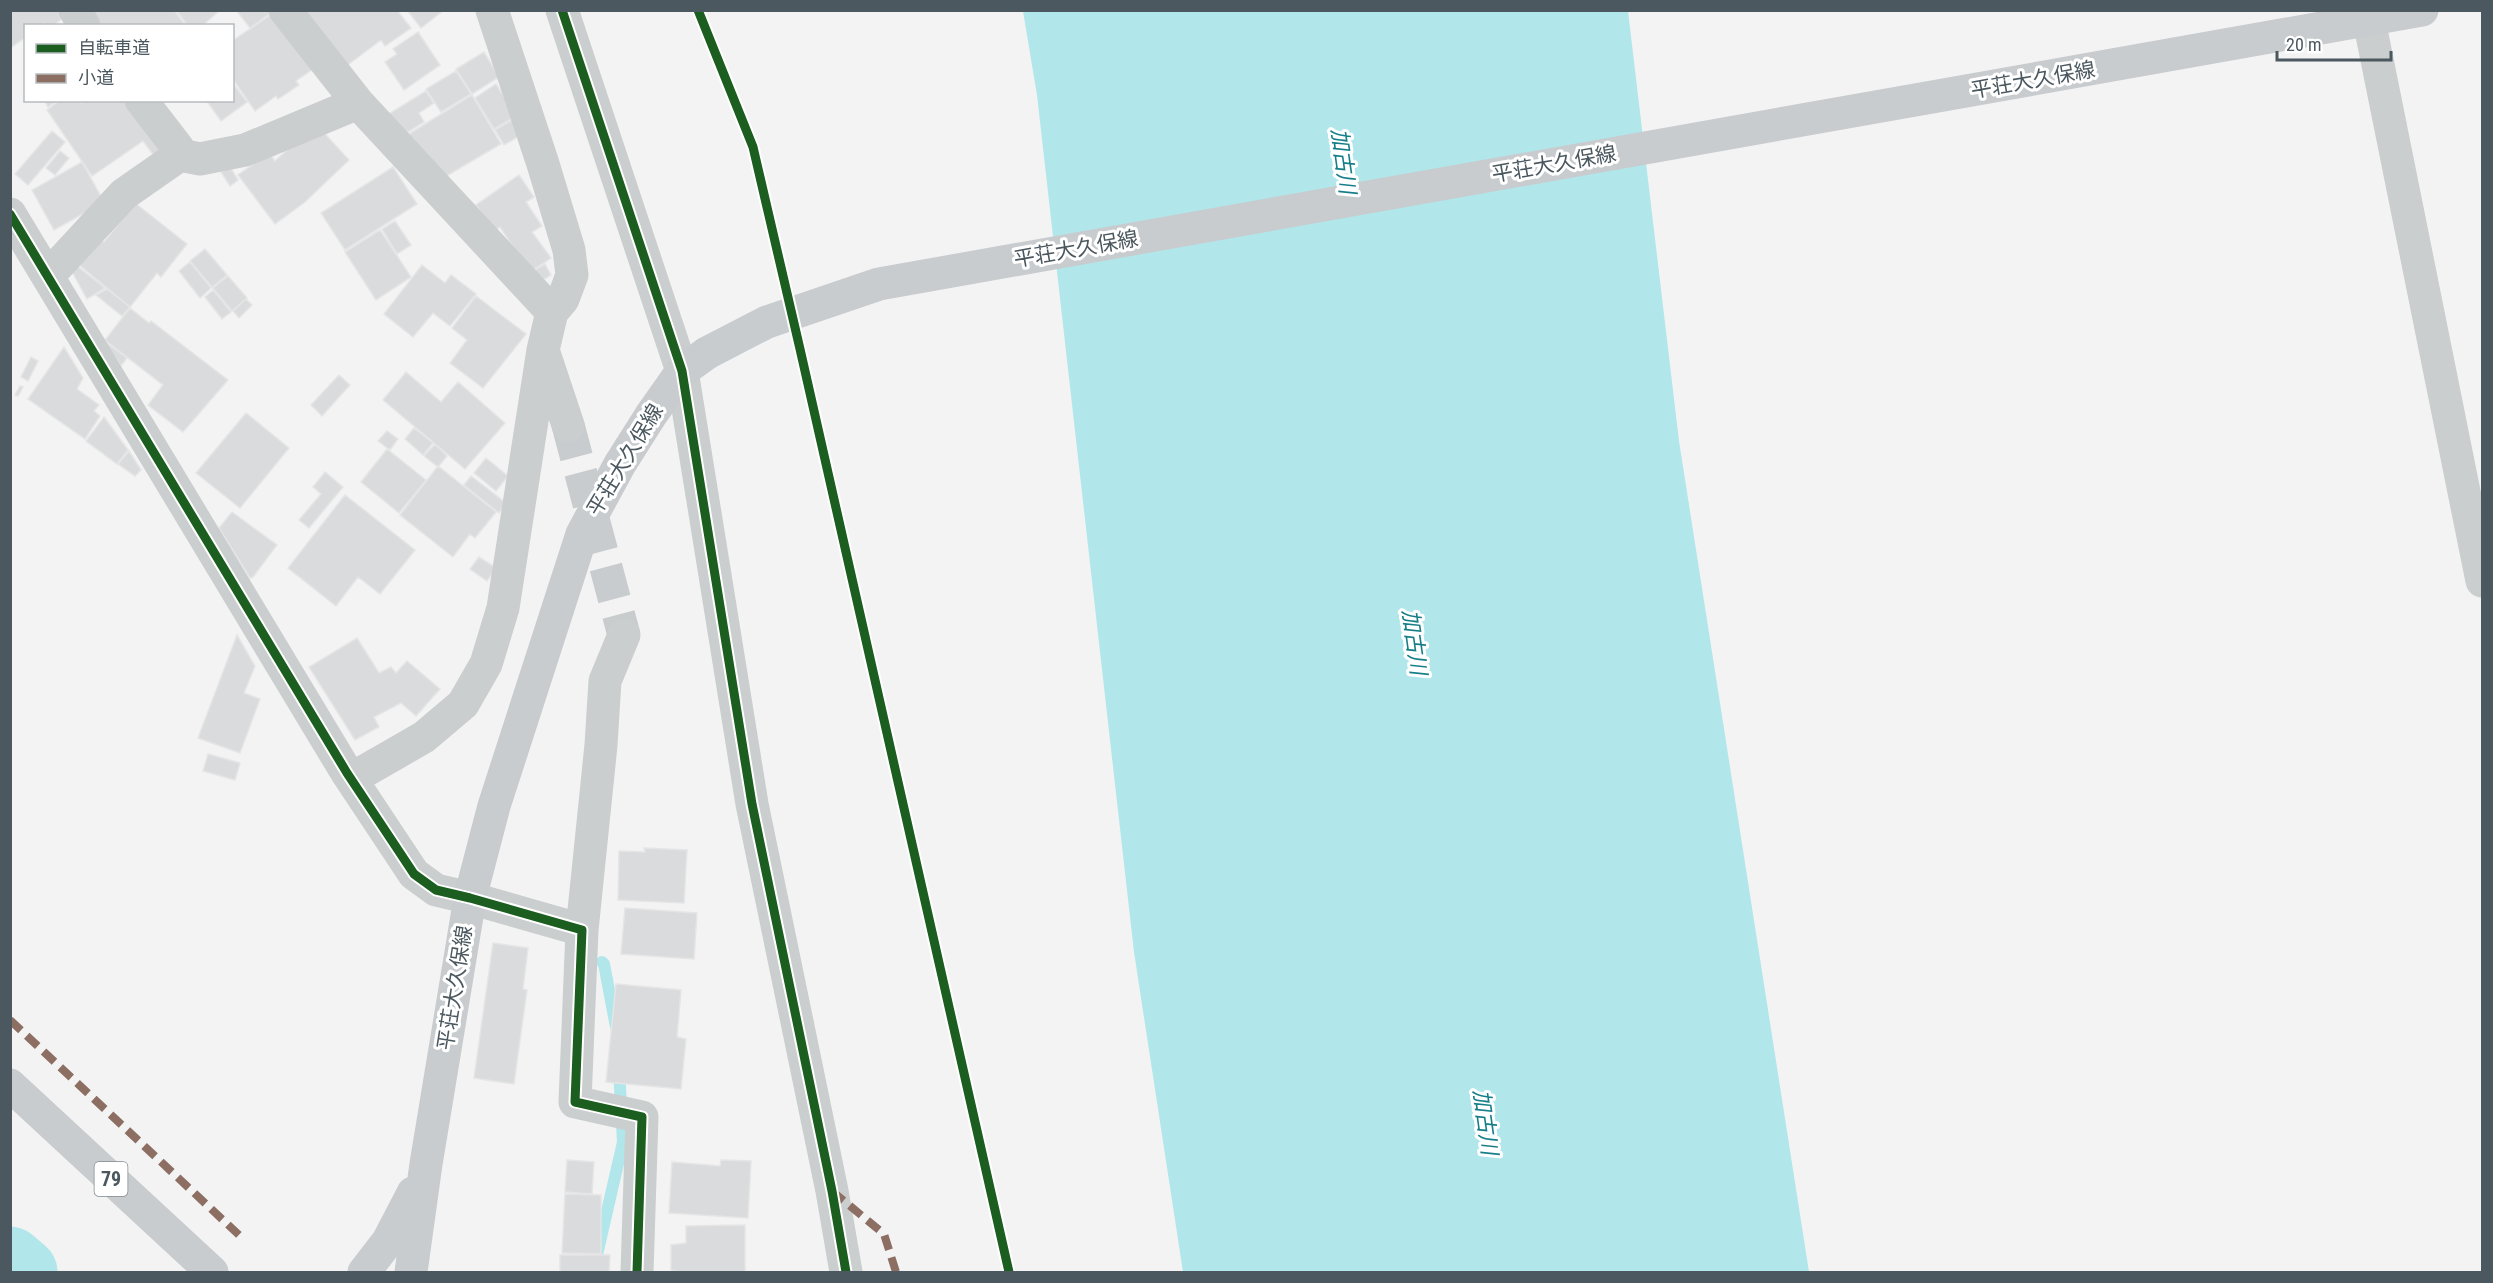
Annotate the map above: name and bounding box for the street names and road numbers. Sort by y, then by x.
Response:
street label: 平荘大久保線 [1969,57,2097,103]
street label: 平荘大久保線 [1490,141,1618,187]
street label: 平荘大久保線 [1012,226,1140,272]
street label: 平荘大久保線 [582,400,668,520]
street label: 平荘大久保線 [433,924,477,1052]
road number: 79 [94,1162,128,1196]

